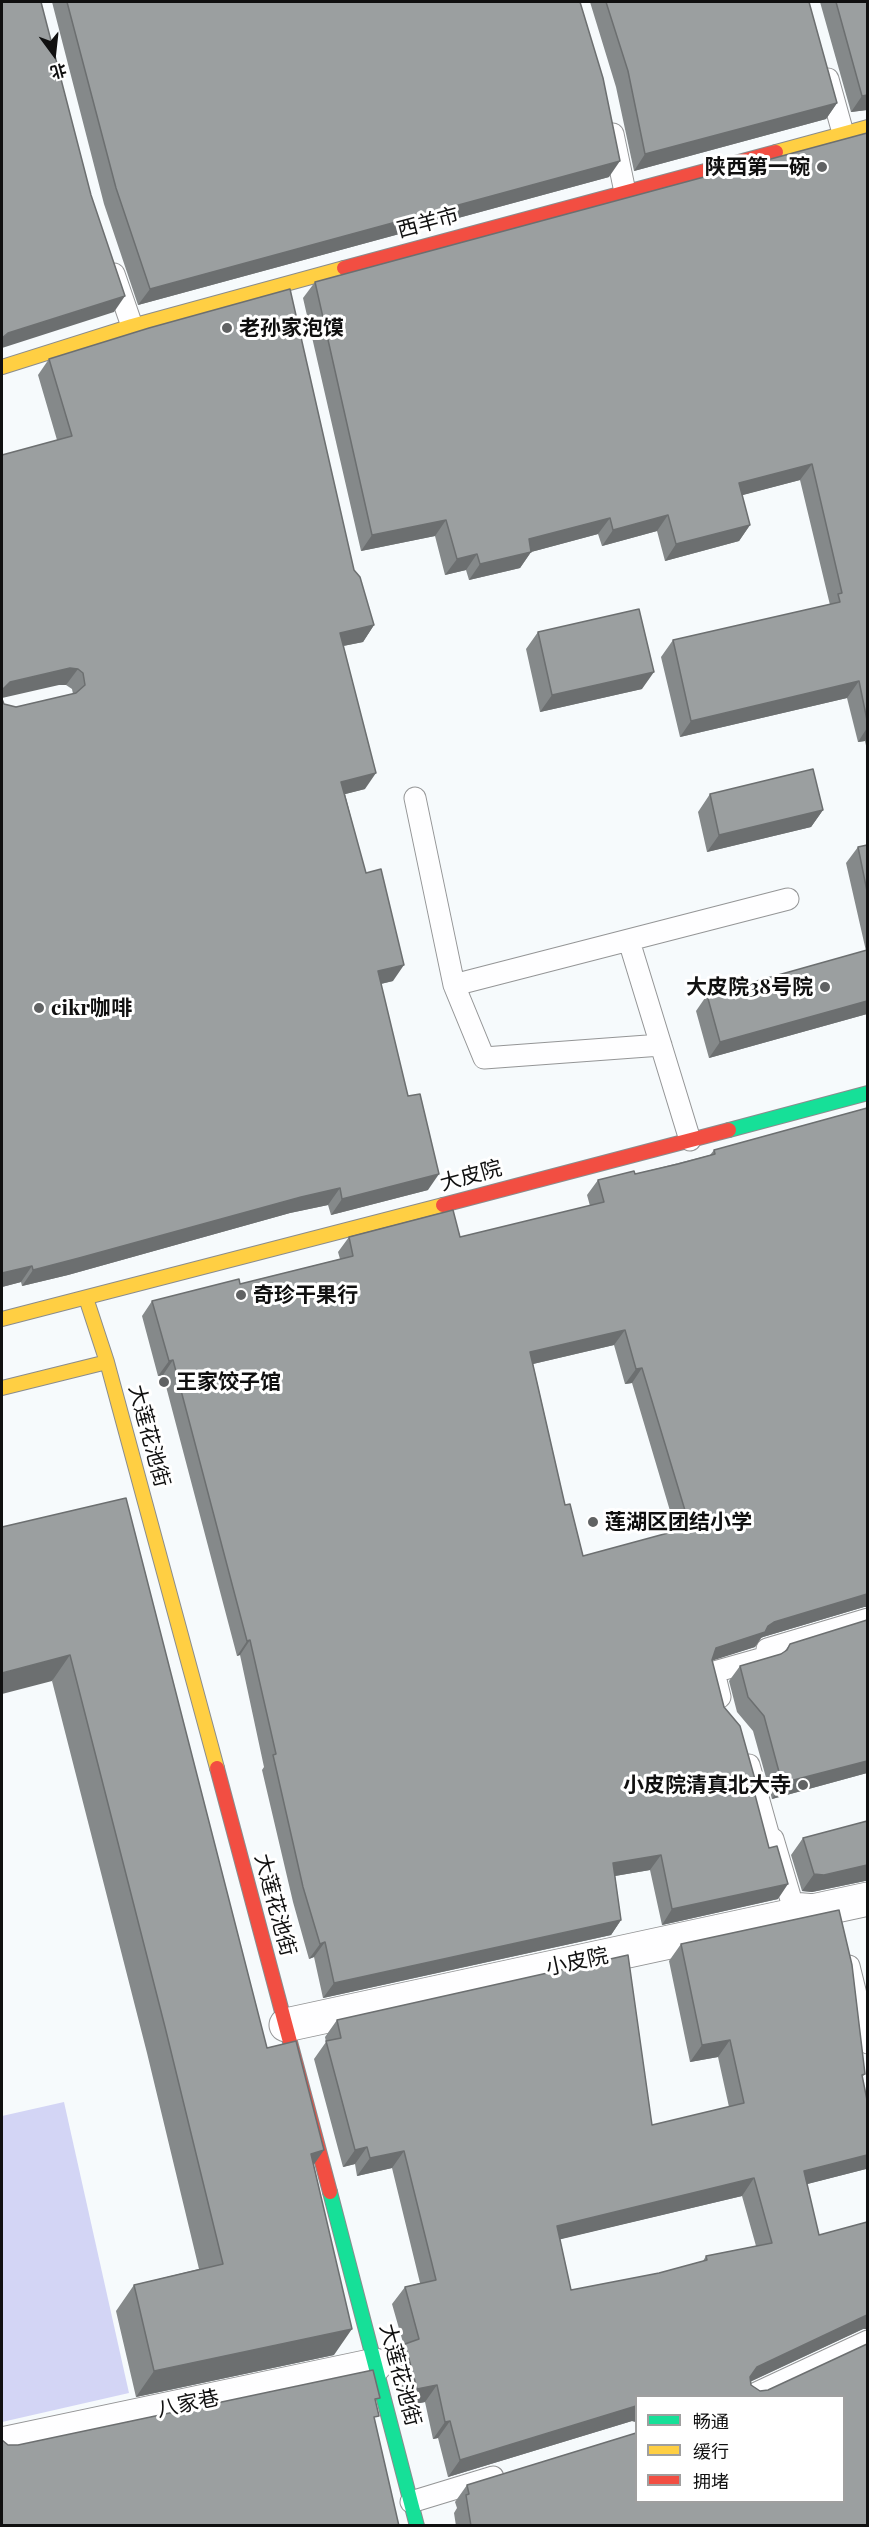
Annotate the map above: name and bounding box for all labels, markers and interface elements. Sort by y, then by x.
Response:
north arrow [24,24,84,84]
text: 北 [48,60,69,84]
place label: 陕西第一碗 [705,154,810,180]
marker: 陕西第一碗 [815,160,829,174]
street label: 西羊市 [394,203,462,243]
place label: 老孙家泡馍 [239,315,344,341]
marker: 老孙家泡馍 [220,321,234,335]
place label: 大皮院38号院 [686,974,813,1000]
marker: 大皮院38号院 [818,980,832,994]
place label: cikr咖啡 [51,995,132,1021]
marker: cikr咖啡 [32,1001,46,1015]
street label: 大皮院 [437,1156,505,1196]
place label: 奇珍干果行 [253,1282,358,1308]
marker: 奇珍干果行 [234,1288,248,1302]
place label: 王家饺子馆 [176,1369,281,1395]
marker: 王家饺子馆 [157,1375,171,1389]
street label: 大莲花池街 [123,1382,175,1490]
place label: 莲湖区团结小学 [605,1509,752,1535]
marker: 莲湖区团结小学 [586,1515,600,1529]
place label: 小皮院清真北大寺 [623,1772,791,1798]
marker: 小皮院清真北大寺 [796,1778,810,1792]
street label: 大莲花池街 [249,1851,301,1959]
street label: 小皮院 [544,1943,610,1981]
street label: 大莲花池街 [374,2321,426,2429]
street label: 八家巷 [155,2385,221,2423]
legend [635,2395,845,2503]
text: 畅通 [693,2409,729,2433]
text: 缓行 [693,2439,729,2463]
text: 拥堵 [693,2469,729,2493]

